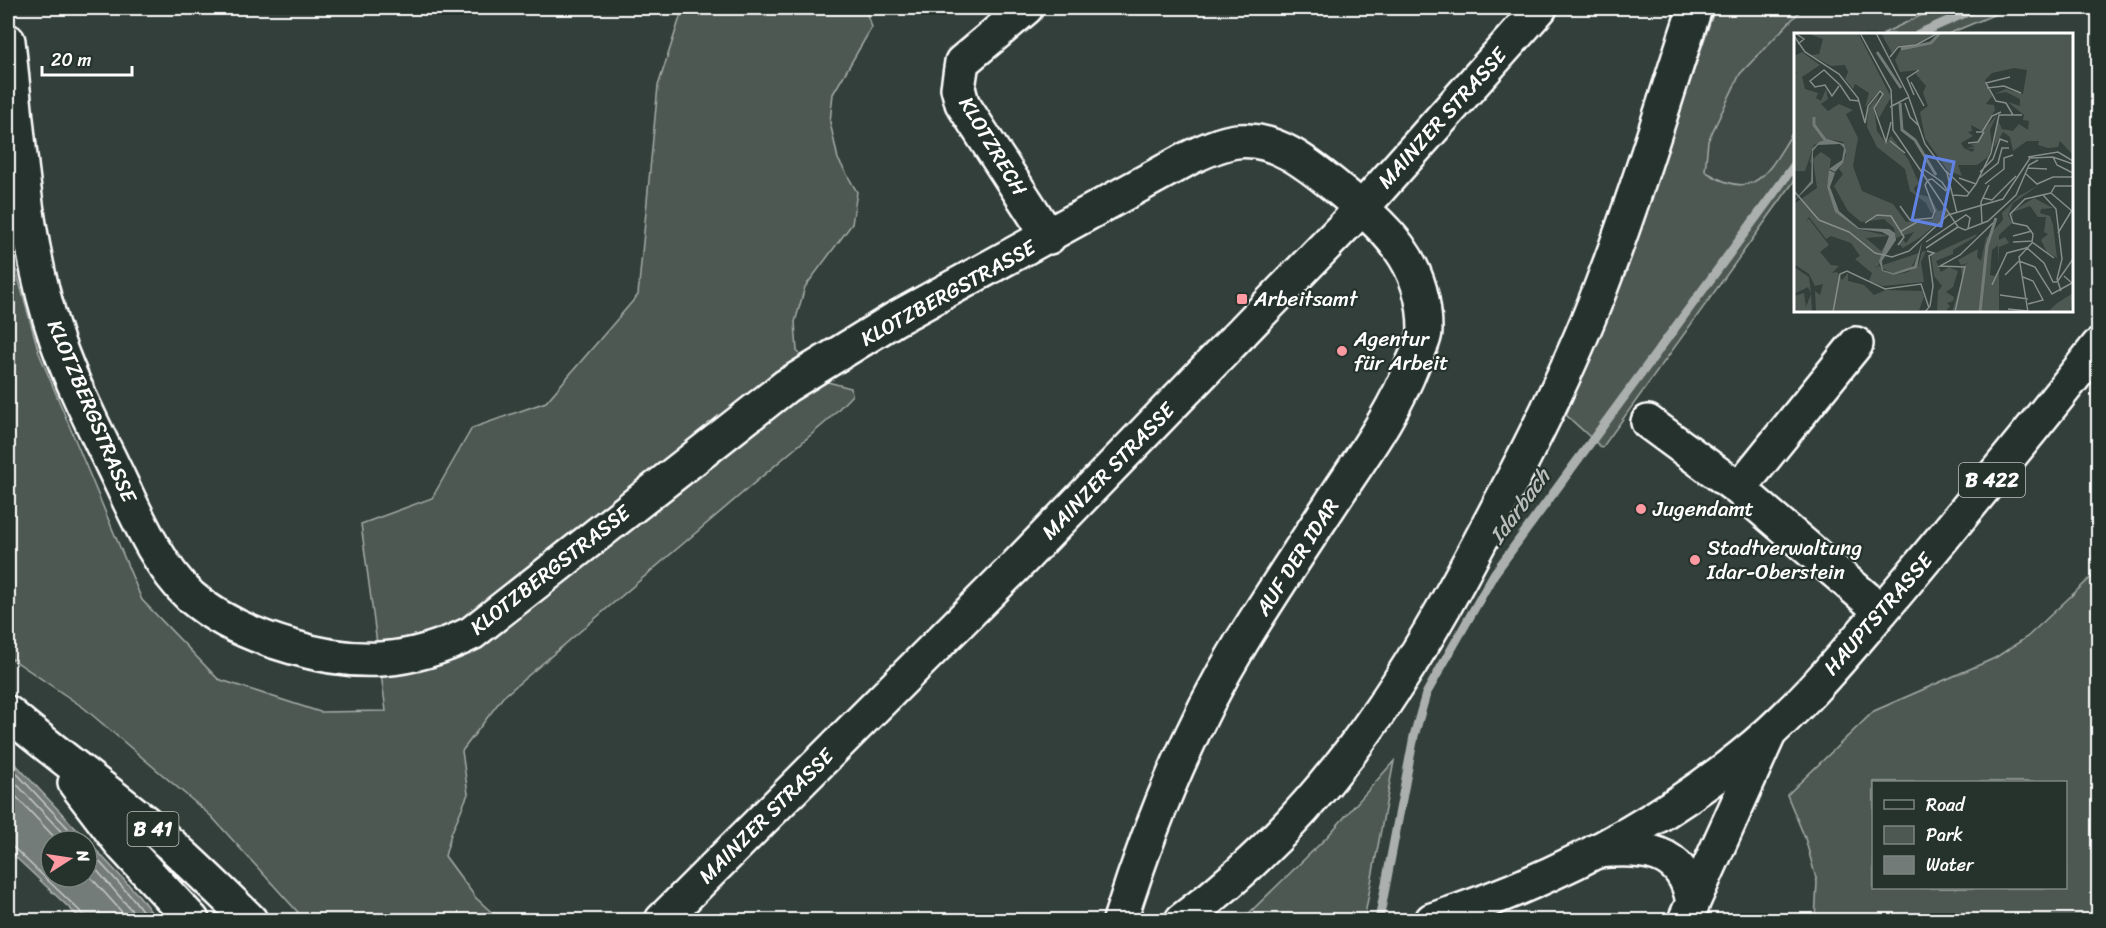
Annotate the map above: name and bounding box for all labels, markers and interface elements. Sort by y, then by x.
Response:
inset map [1794,33,2073,312]
street label: MAINZER STRASSE [1368,37,1517,198]
scale bar [42,39,132,77]
text: 20 m [51,44,91,76]
street label: KLOTZRECH [948,89,1038,203]
street label: KLOTZBERGSTRASSE [853,228,1044,357]
place label: Arbeitsamt [1253,280,1359,318]
marker: Arbeitsamt [1235,292,1249,306]
street label: KLOTZBERGSTRASSE [36,313,148,510]
place label: Agentur für Arbeit [1353,320,1448,382]
marker: Agentur für Arbeit [1335,344,1349,358]
street label: MAINZER STRASSE [1032,392,1185,549]
water label: Idarbach [1478,458,1562,553]
road number: B 422 [1959,463,2025,497]
street label: AUF DER IDAR [1244,490,1350,624]
place label: Jugendamt [1652,490,1754,528]
street label: KLOTZBERGSTRASSE [461,494,640,645]
marker: Jugendamt [1634,502,1648,516]
place label: Stadtverwaltung Idar-Oberstein [1706,529,1862,591]
street label: HAUPTSTRASSE [1813,543,1944,684]
marker: Stadtverwaltung Idar-Oberstein [1688,553,1702,567]
street label: MAINZER STRASSE [689,738,844,893]
legend [1872,781,2067,889]
text: Road [1926,789,1966,821]
road number: B 41 [128,812,178,846]
text: Park [1926,819,1963,851]
north arrow [39,829,99,889]
text: N [68,847,99,865]
text: Water [1926,849,1975,881]

